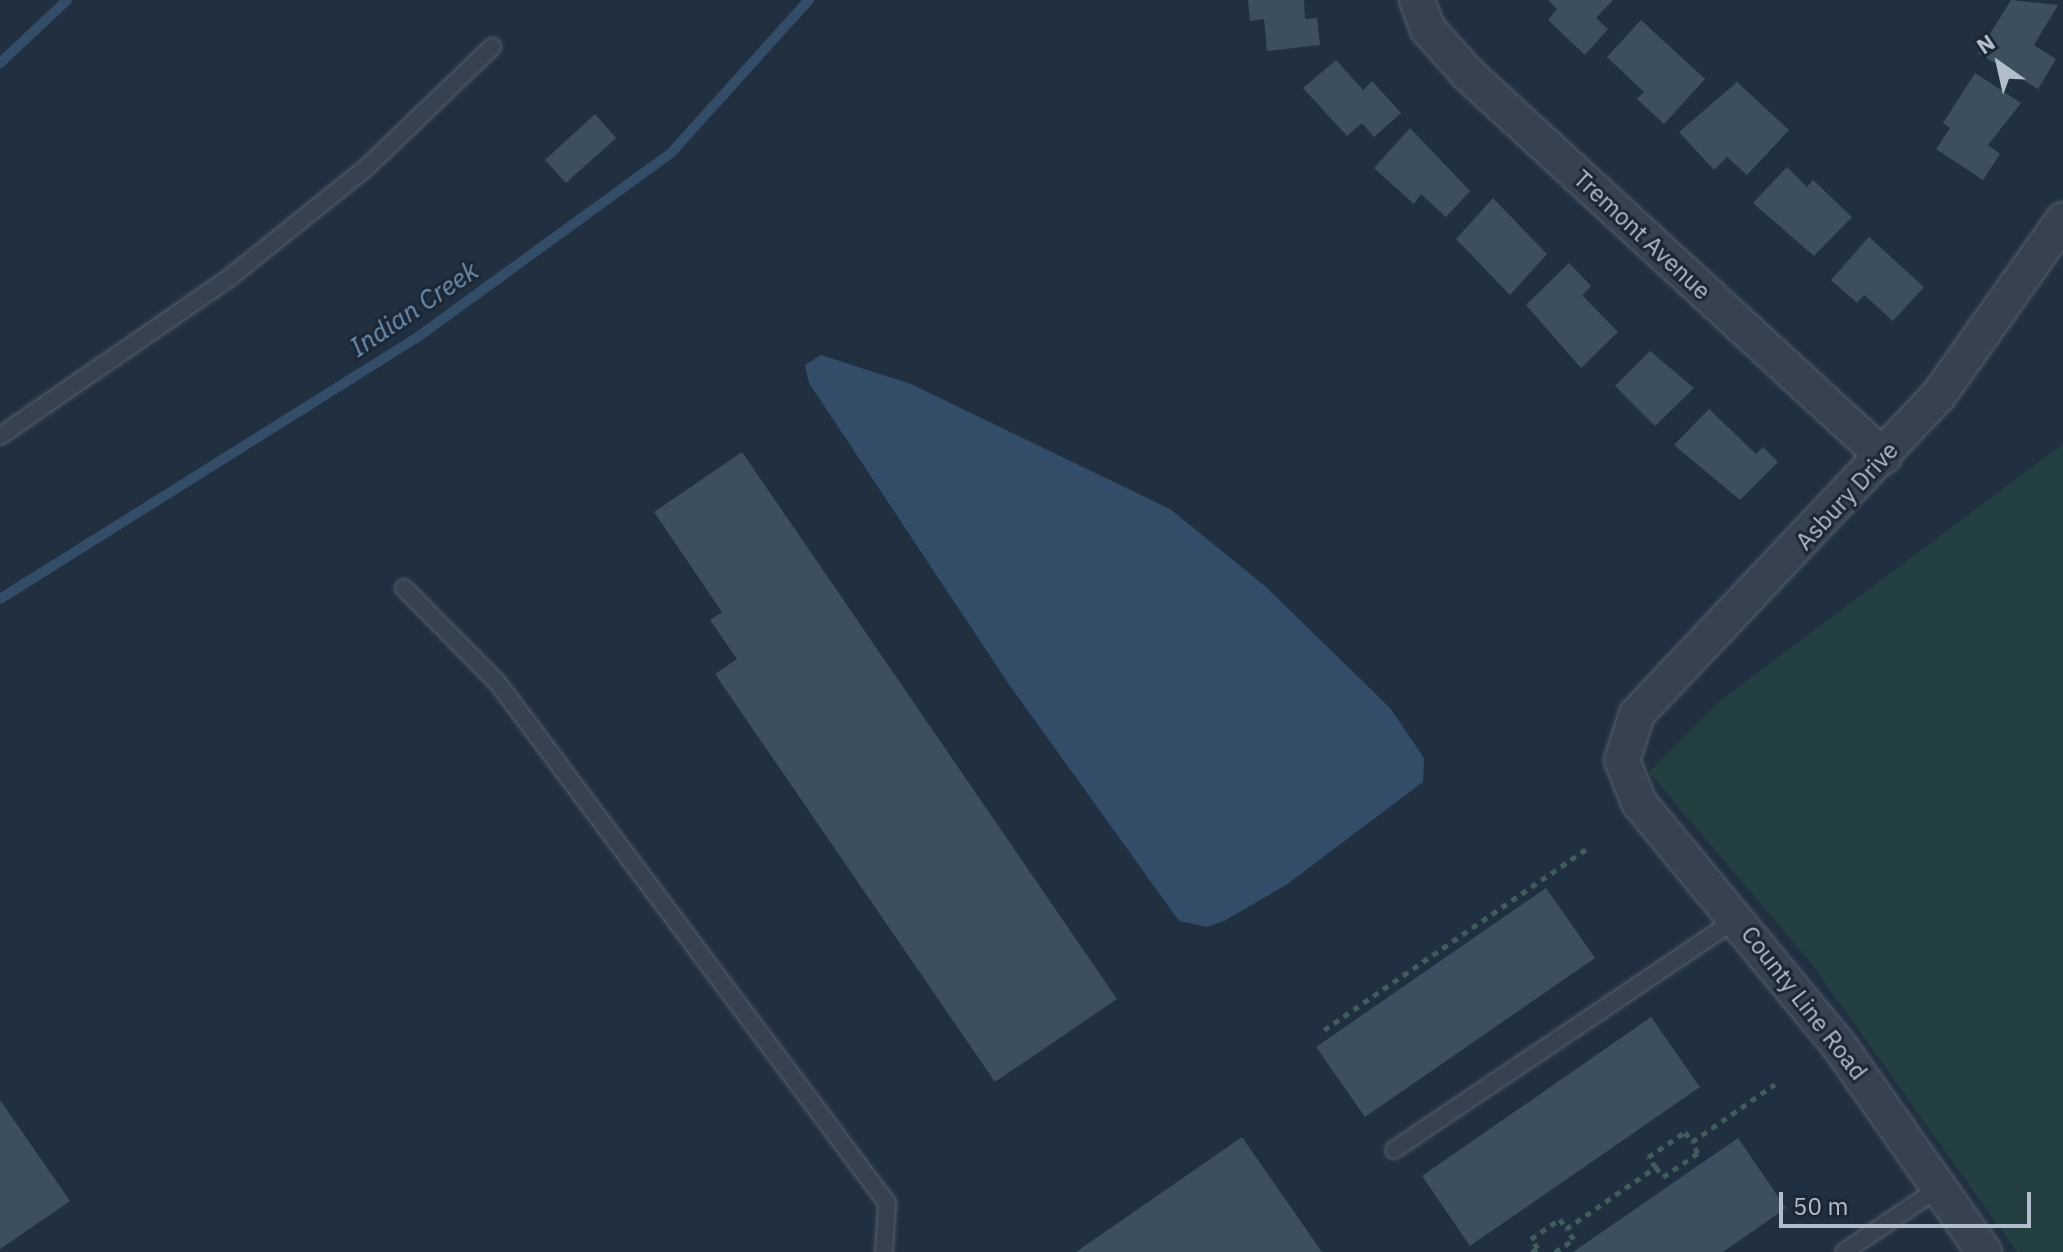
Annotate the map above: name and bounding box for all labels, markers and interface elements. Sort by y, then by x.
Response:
north arrow [1959,24,2039,104]
text: N [1971,27,2000,60]
street label: Tremont Avenue [1568,164,1716,306]
water label: Indian Creek [344,255,484,363]
street label: Asbury Drive [1790,436,1904,556]
street label: County Line Road [1735,920,1873,1086]
scale bar [1783,1176,2035,1226]
text: 50 m [1793,1190,1848,1222]

